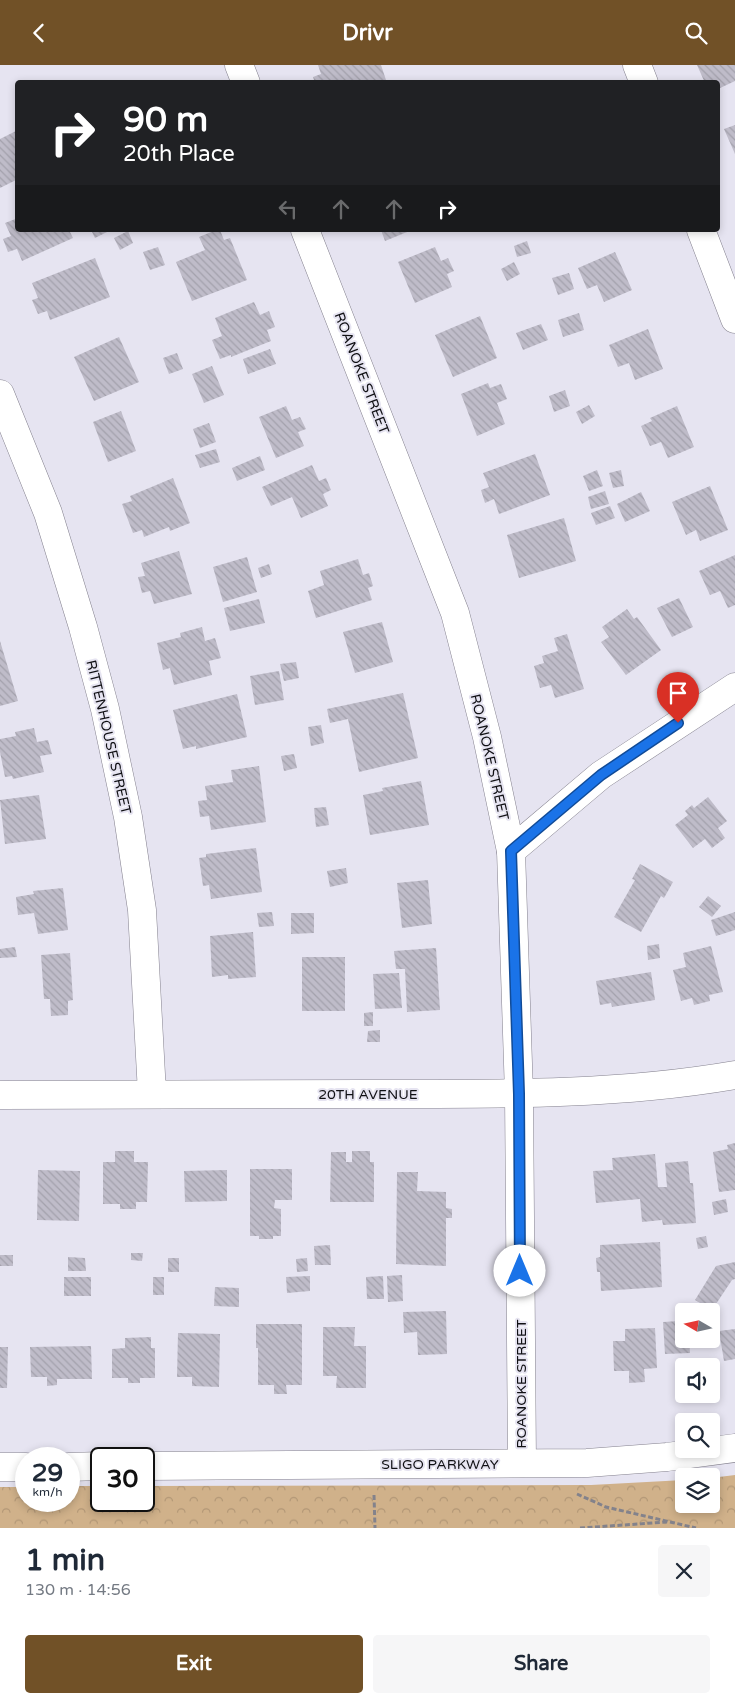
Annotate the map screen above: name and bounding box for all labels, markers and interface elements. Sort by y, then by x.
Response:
icon: back [25,19,53,47]
icon: search [682,19,710,47]
text: Drivr [342,20,393,46]
text: 90 m [123,99,208,141]
icon: right [40,100,105,165]
text: 20th Place [123,141,235,167]
icon: left [274,195,302,223]
icon: ahead [327,195,355,223]
icon: ahead [380,195,408,223]
icon: right [433,195,461,223]
street label: ROANOKE STREET [330,310,393,437]
street label: RITTENHOUSE STREET [82,658,135,816]
pin [657,672,699,723]
icon: arrive [664,679,692,707]
street label: ROANOKE STREET [467,692,512,822]
street label: 20TH AVENUE [318,1086,418,1103]
position arrow [493,1244,545,1296]
north arrow [675,1303,720,1347]
map controls [675,1303,720,1513]
street label: ROANOKE STREET [513,1319,530,1449]
button: sound [675,1358,720,1403]
button: search [675,1413,720,1458]
speed limit sign: 30 [90,1447,155,1512]
street label: SLIGO PARKWAY [381,1456,499,1473]
text: 29 [32,1458,63,1488]
button: layers [675,1468,720,1513]
text: km/h [32,1485,63,1499]
text: 1 min [25,1542,105,1579]
button: close [658,1545,710,1597]
text: 130 m · 14:56 [25,1580,131,1600]
button: Exit [25,1635,363,1693]
button: Share [373,1635,710,1693]

